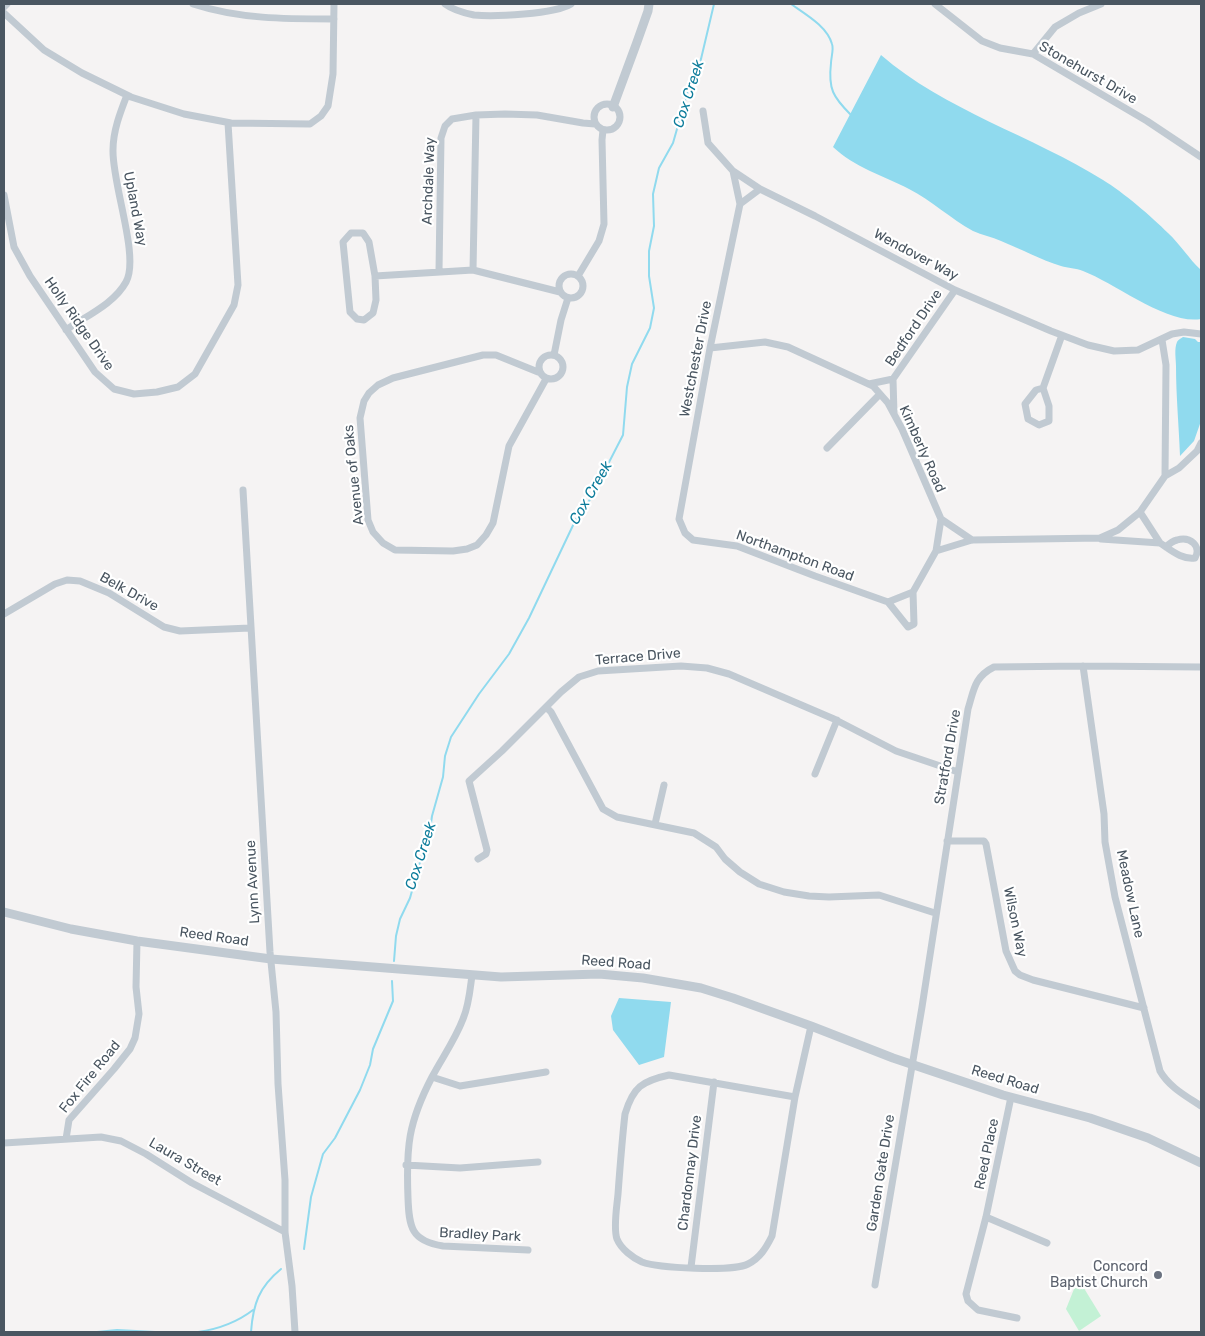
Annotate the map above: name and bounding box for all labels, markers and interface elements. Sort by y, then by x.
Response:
street label: Stonehurst Drive [1036,38,1140,108]
water label: Cox Creek [670,58,708,130]
street label: Archdale Way [419,137,439,225]
street label: Upland Way [120,170,150,248]
street label: Wendover Way [871,226,961,284]
street label: Holly Ridge Drive [41,274,117,374]
street label: Bedford Drive [882,286,946,370]
street label: Westchester Drive [676,299,716,419]
street label: Kimberly Road [895,403,949,495]
street label: Avenue of Oaks [340,424,368,526]
water label: Cox Creek [566,458,616,528]
street label: Northampton Road [734,527,856,585]
street label: Belk Drive [97,569,161,615]
street label: Terrace Drive [595,645,681,669]
street label: Stratford Drive [931,708,965,806]
water label: Cox Creek [402,820,440,892]
street label: Lynn Avenue [242,840,264,924]
street label: Meadow Lane [1112,849,1148,939]
street label: Wilson Way [999,885,1031,959]
street label: Reed Road [178,924,250,950]
street label: Reed Road [581,952,651,974]
street label: Fox Fire Road [56,1038,124,1116]
street label: Reed Road [969,1062,1041,1098]
street label: Garden Gate Drive [863,1113,899,1233]
street label: Chardonnay Drive [675,1114,705,1232]
street label: Reed Place [971,1117,1003,1191]
street label: Laura Street [146,1135,224,1189]
street label: Bradley Park [439,1224,521,1246]
place label: Concord Baptist Church [1050,1259,1148,1292]
marker: Concord Baptist Church [1152,1269,1164,1281]

